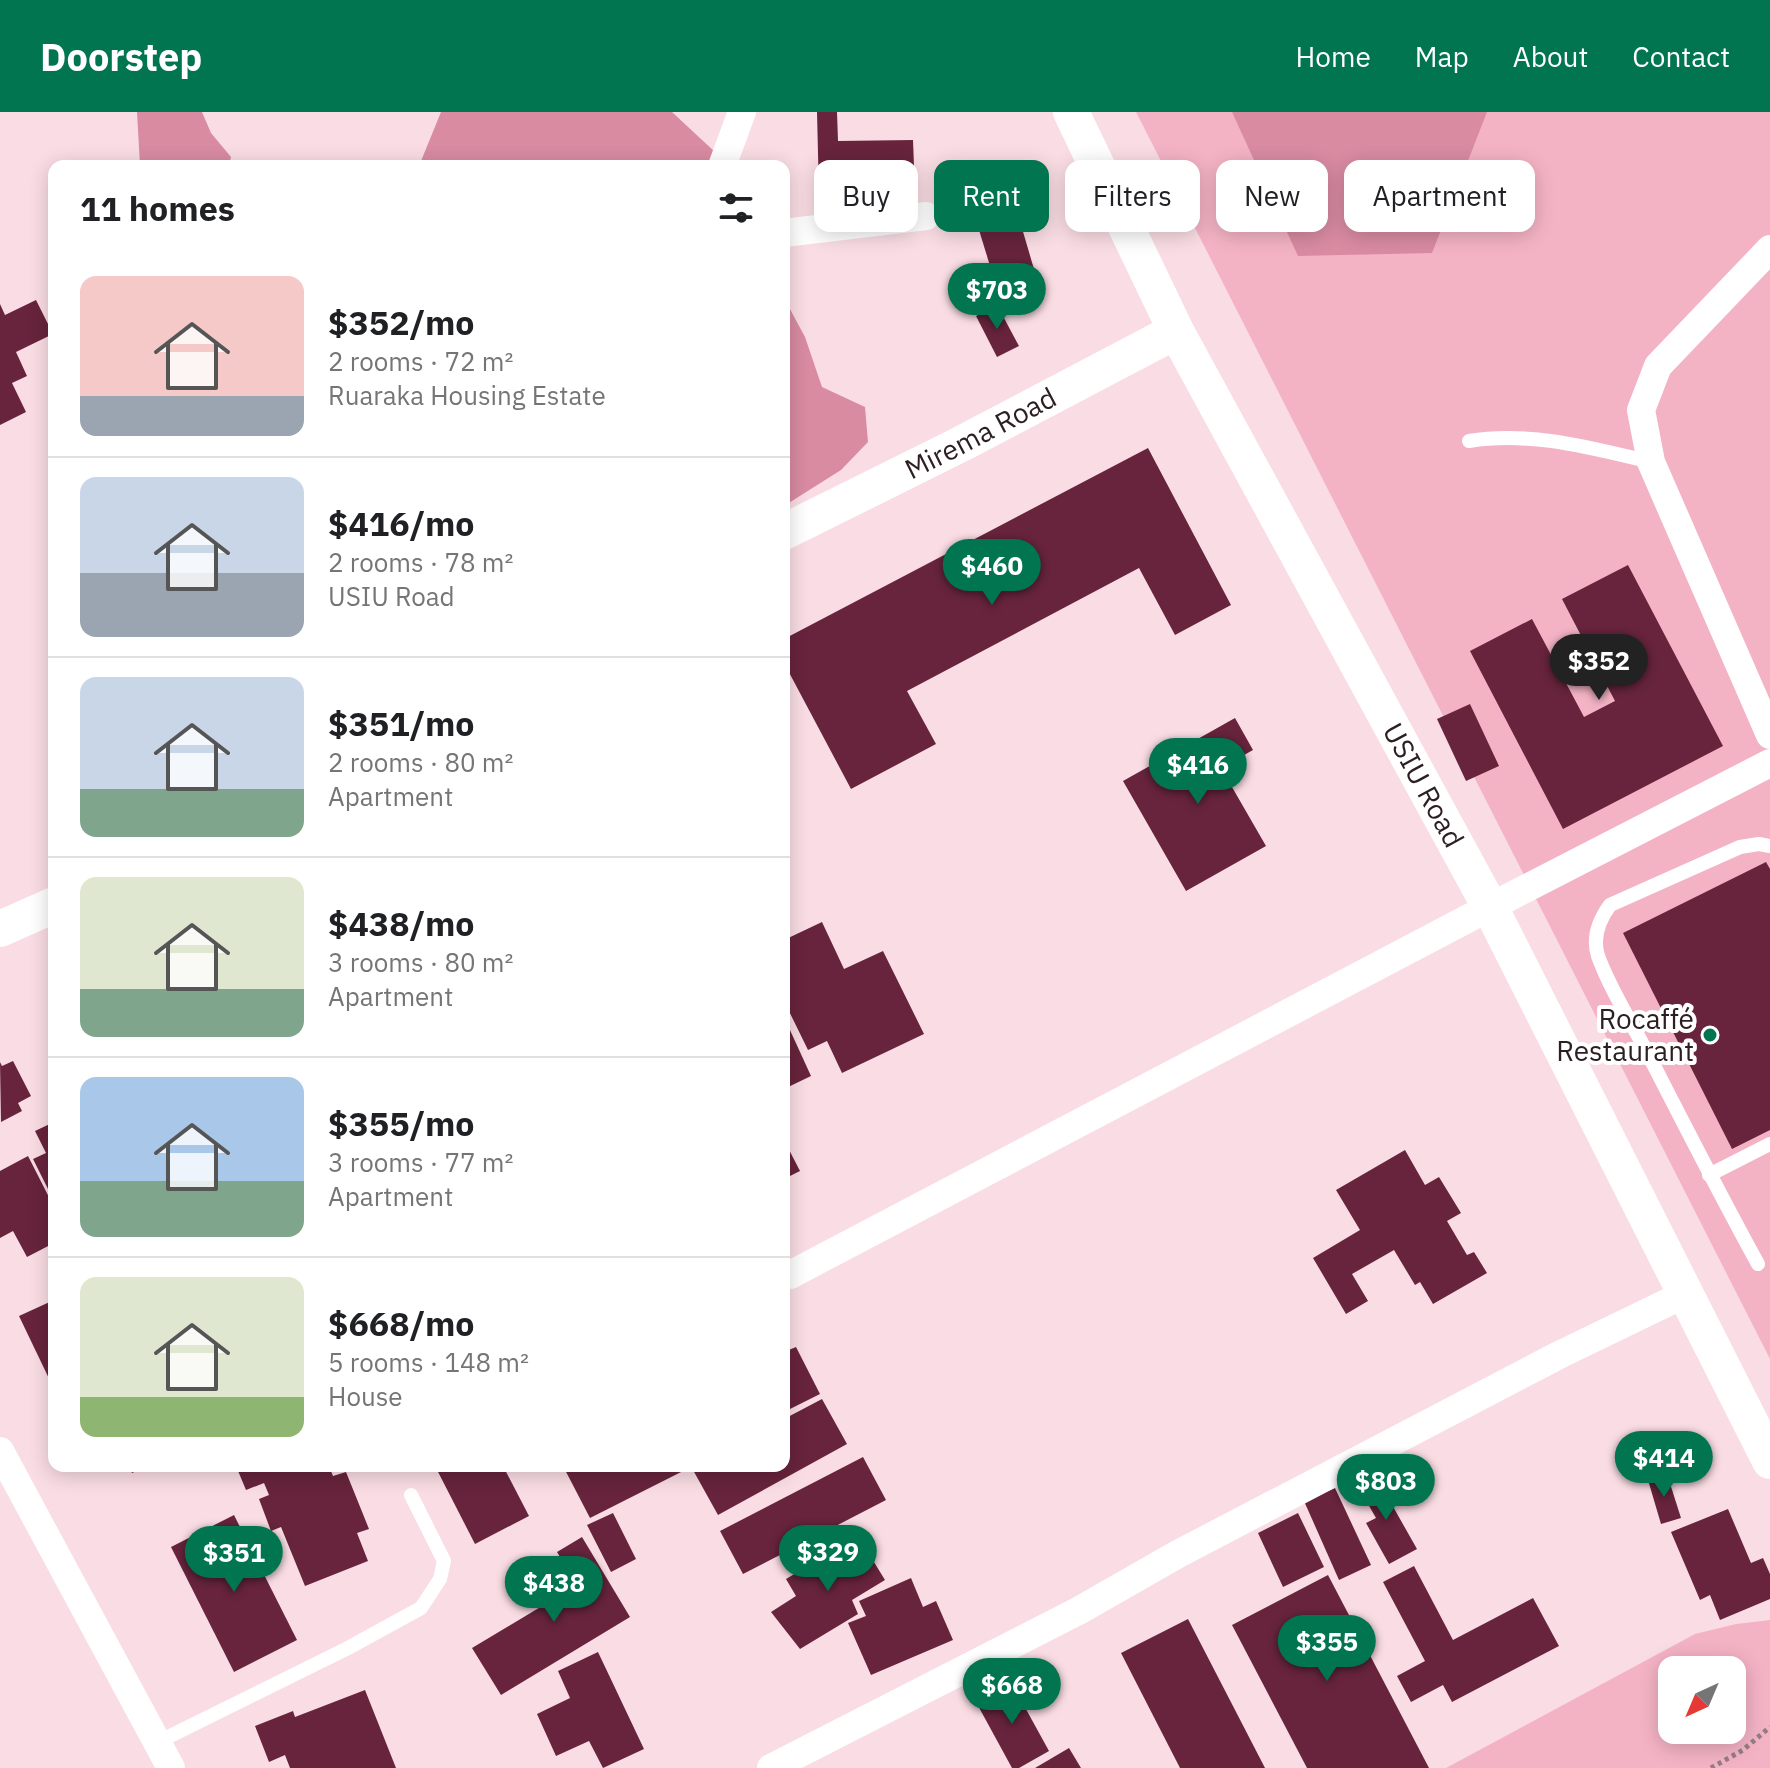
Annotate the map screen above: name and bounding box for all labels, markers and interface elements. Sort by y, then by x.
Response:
text: Doorstep [40,32,202,81]
text: Home [1295,38,1371,75]
text: Map [1415,38,1469,75]
text: About [1513,38,1588,75]
text: Contact [1632,38,1730,75]
chip: Buy [814,160,918,232]
chip: Rent [934,160,1049,232]
chip: Filters [1065,160,1200,232]
chip: New [1216,160,1328,232]
chip: Apartment [1344,160,1535,232]
text: 11 homes [80,186,235,230]
icon: filters [714,186,758,230]
pin: $703 [950,263,1044,331]
text: $703 [966,272,1028,306]
text: $352/mo [328,300,475,344]
icon: home [144,308,240,404]
text: 2 rooms · 72 m² [328,344,513,378]
text: Ruaraka Housing Estate [328,378,606,412]
street label: Mirema Road [898,378,1062,487]
text: $416/mo [328,501,475,545]
icon: home [144,509,240,605]
pin: $460 [945,539,1039,607]
text: 2 rooms · 78 m² [328,545,513,579]
text: $460 [961,548,1023,582]
text: USIU Road [328,579,455,613]
pin: $352 [1552,634,1646,702]
text: $352 [1568,643,1630,677]
text: $351/mo [328,701,475,745]
icon: home [144,709,240,805]
street label: USIU Road [1375,716,1473,854]
pin: $416 [1151,738,1245,806]
text: 2 rooms · 80 m² [328,745,513,779]
text: $416 [1167,747,1229,781]
text: Apartment [328,779,453,813]
text: $438/mo [328,901,475,945]
icon: home [144,909,240,1005]
text: 3 rooms · 80 m² [328,945,513,979]
text: Apartment [328,979,453,1013]
place label: Rocaffé Restaurant [1556,1000,1694,1069]
marker: Rocaffé Restaurant [1701,1026,1719,1044]
text: $355/mo [328,1101,475,1145]
icon: home [144,1109,240,1205]
text: 3 rooms · 77 m² [328,1145,513,1179]
text: Apartment [328,1179,453,1213]
text: $668/mo [328,1301,475,1345]
icon: home [144,1309,240,1405]
text: 5 rooms · 148 m² [328,1345,529,1379]
text: House [328,1379,403,1413]
pin: $414 [1617,1431,1711,1499]
text: $414 [1633,1440,1695,1474]
pin: $803 [1339,1454,1433,1522]
text: $803 [1355,1463,1417,1497]
pin: $329 [781,1525,875,1593]
pin: $351 [187,1526,281,1594]
text: $329 [797,1534,859,1568]
text: $351 [203,1535,265,1569]
pin: $438 [507,1556,601,1624]
text: $438 [523,1565,585,1599]
pin: $355 [1280,1615,1374,1683]
text: $355 [1296,1624,1358,1658]
north arrow [1658,1656,1746,1744]
map controls [1658,1656,1746,1744]
pin: $668 [965,1658,1059,1726]
text: $668 [981,1667,1043,1701]

